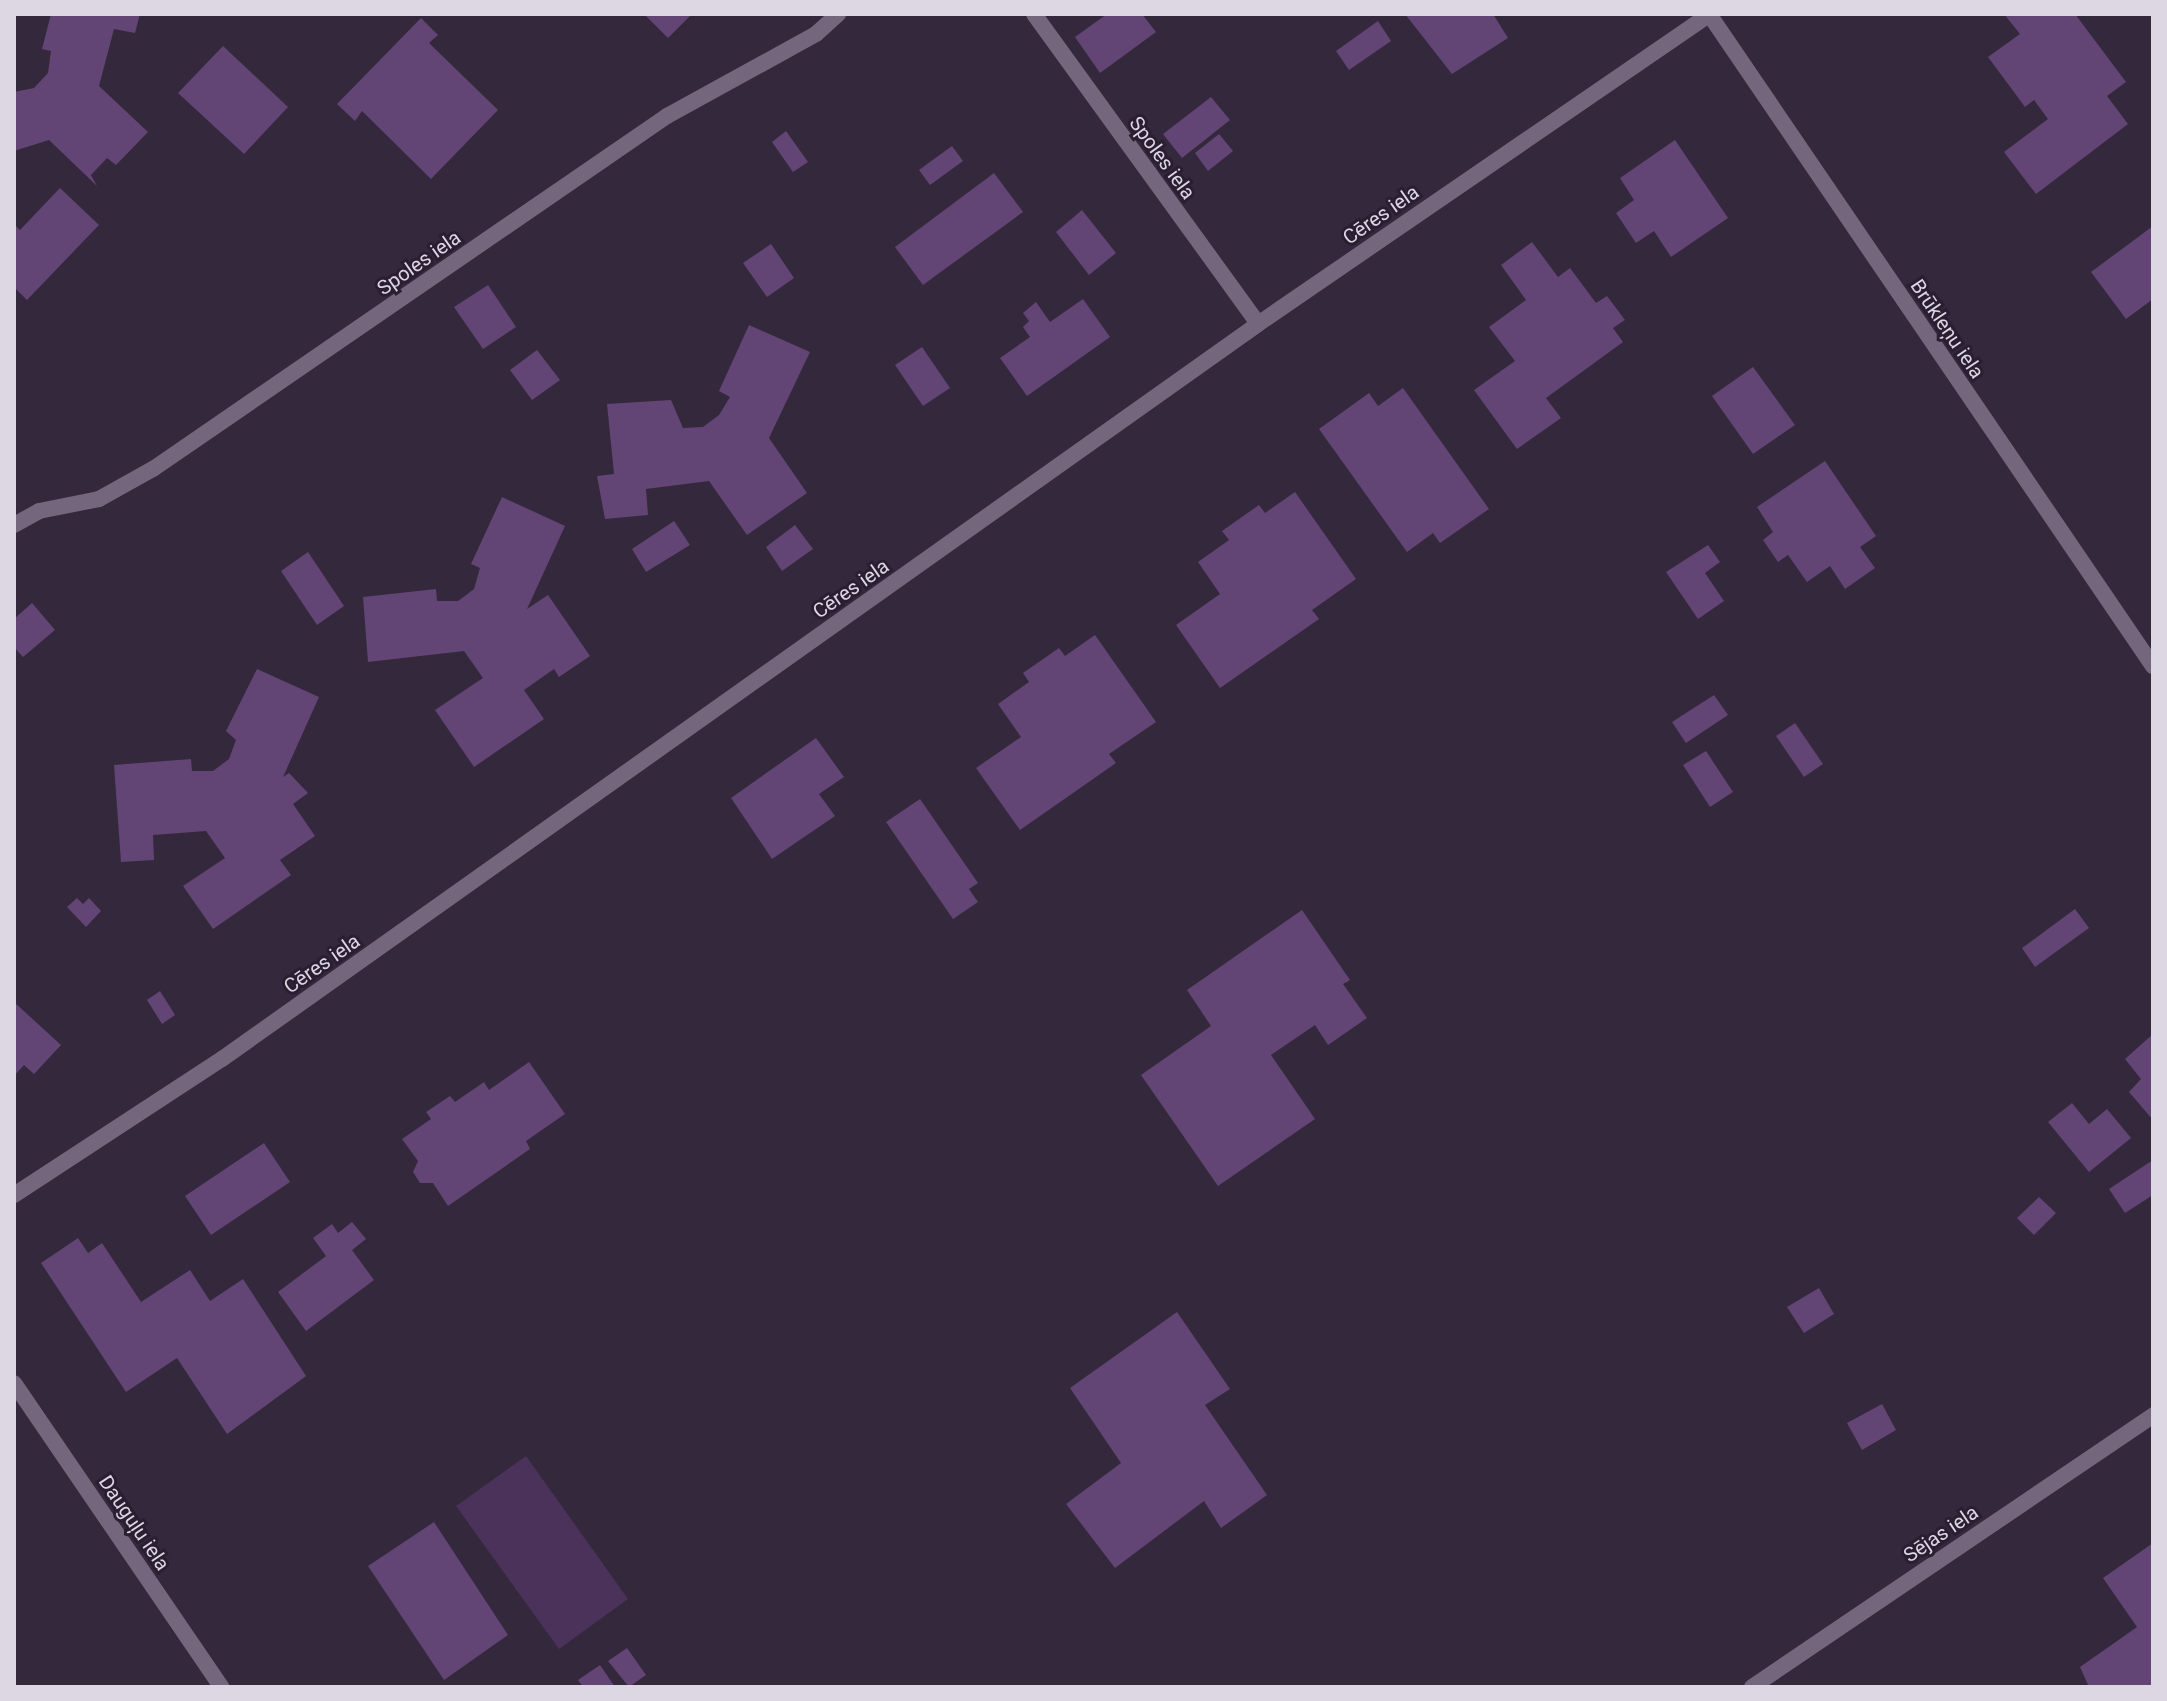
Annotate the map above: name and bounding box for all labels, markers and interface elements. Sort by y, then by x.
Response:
street label: Spoles iela [1124,112,1200,204]
street label: Cēres iela [1338,180,1424,250]
street label: Spoles iela [373,226,465,300]
street label: Brūkleņu iela [1905,275,1989,383]
street label: Cēres iela [808,554,894,624]
street label: Cēres iela [279,929,365,999]
street label: Dauguļu iela [93,1471,175,1575]
street label: Sējas iela [1899,1500,1983,1568]

